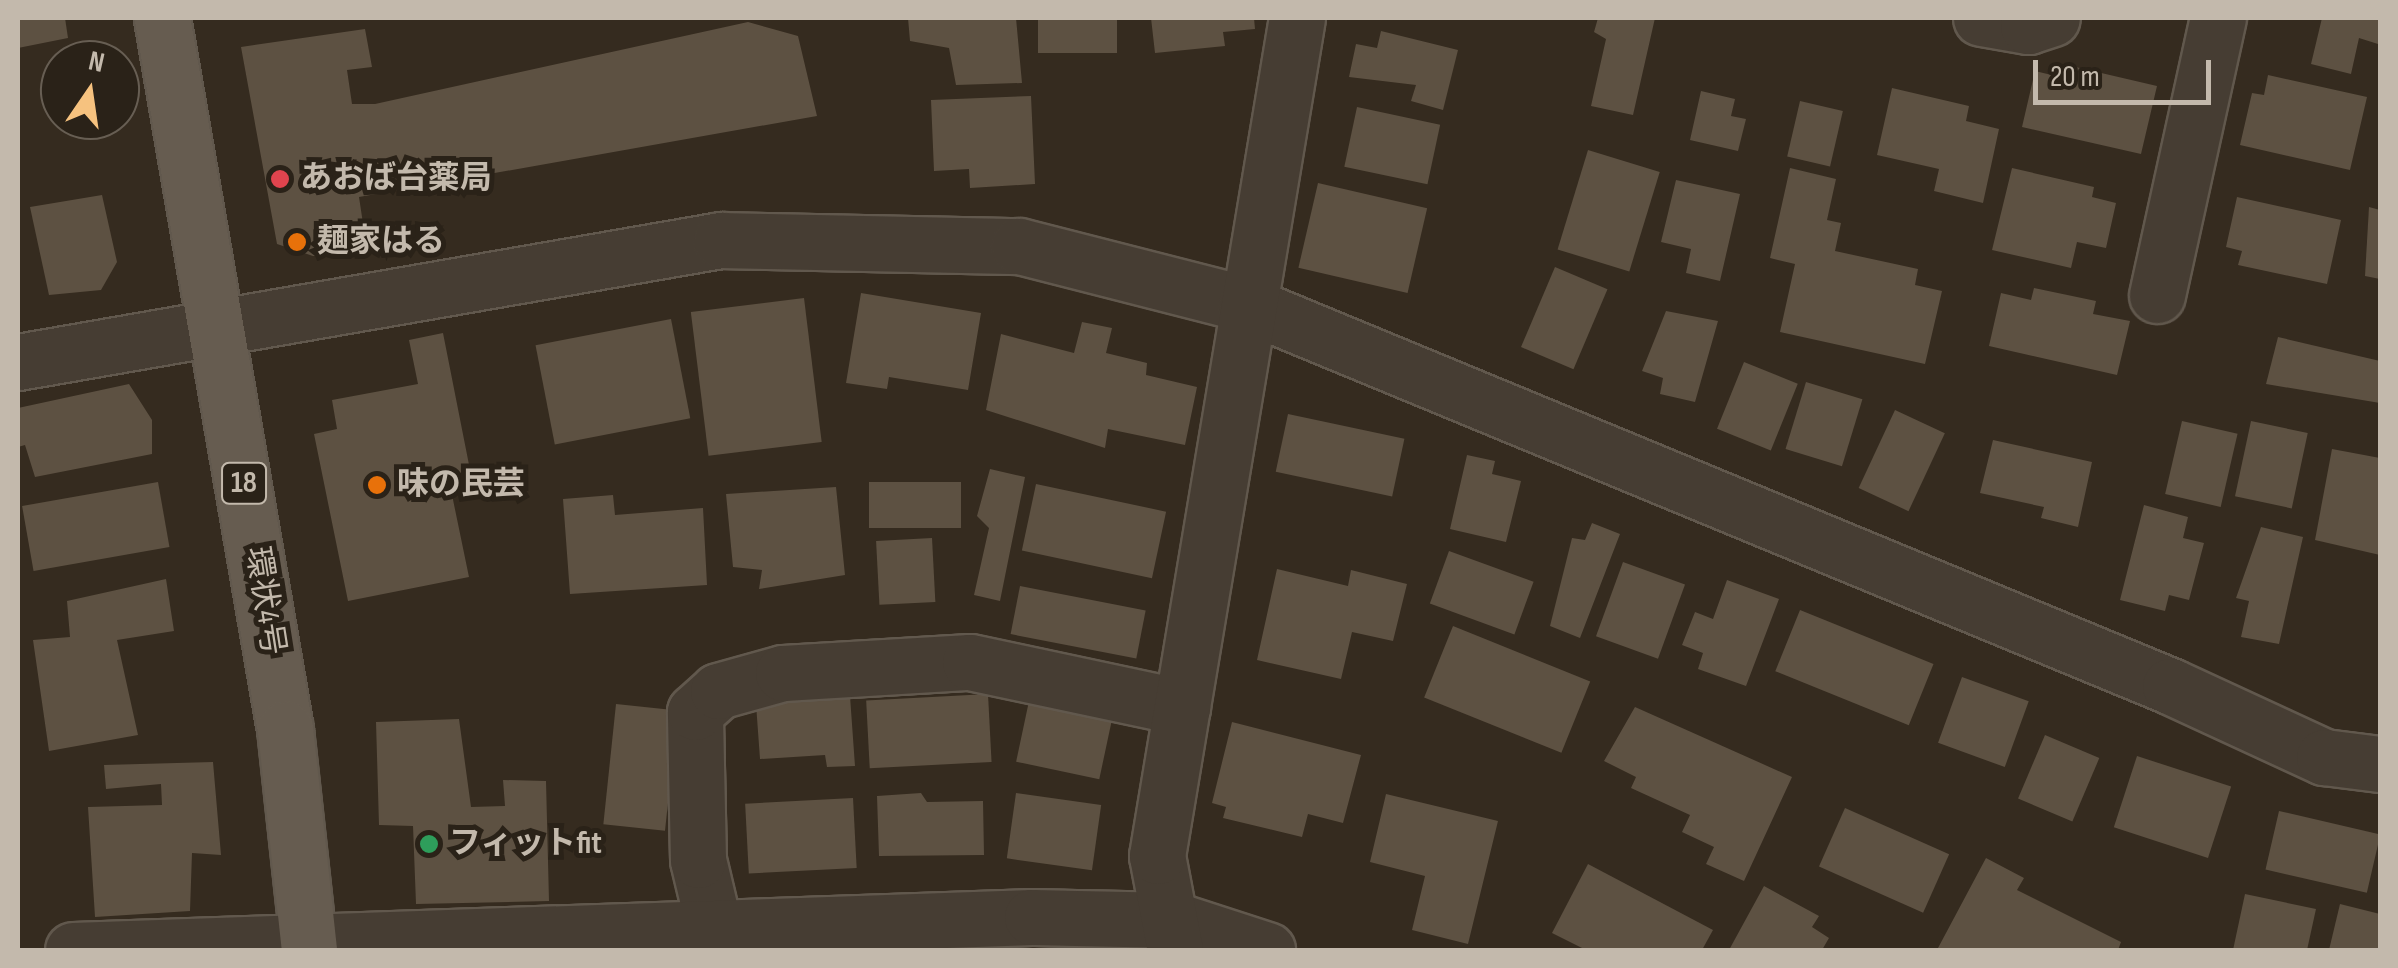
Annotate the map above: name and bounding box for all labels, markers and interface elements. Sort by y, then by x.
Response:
north arrow [40,40,140,140]
scale bar [2038,40,2216,102]
text: N [85,44,107,80]
text: 20 m [2050,59,2100,95]
place label: あおば台薬局 [300,160,492,198]
marker: あおば台薬局 [269,168,291,190]
place label: 麺家はる [317,223,445,261]
marker: 麺家はる [286,231,308,253]
road number: 18 [219,458,269,508]
place label: 味の民芸 [397,466,525,504]
marker: 味の民芸 [366,474,388,496]
street label: 環状4号 [236,544,292,658]
place label: フィットfit [449,825,603,863]
marker: フィットfit [418,833,440,855]

